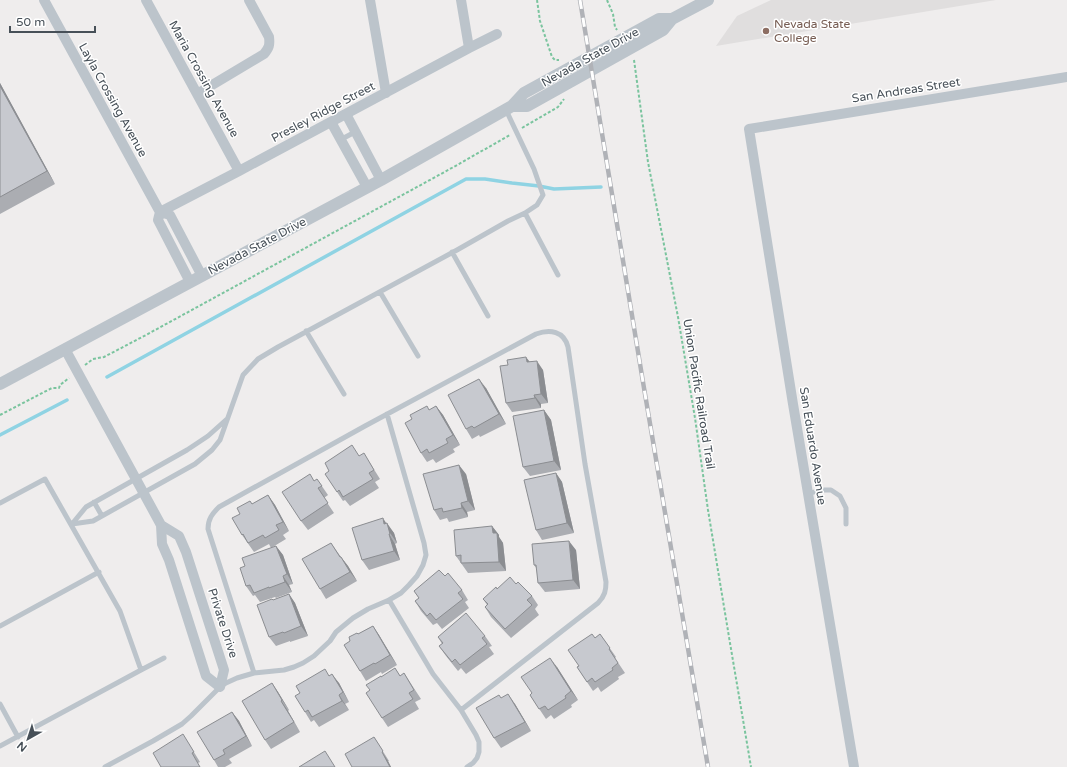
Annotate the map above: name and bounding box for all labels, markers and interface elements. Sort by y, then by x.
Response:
scale bar [10,8,95,34]
text: 50 m [16,15,45,29]
place label: Nevada State College [774,17,850,45]
street label: Maria Crossing Avenue [166,18,242,140]
street label: Nevada State Drive [539,24,641,90]
marker: Nevada State College [761,26,771,36]
street label: Layla Crossing Avenue [76,41,150,160]
street label: San Andreas Street [851,74,962,105]
street label: Presley Ridge Street [269,79,377,145]
street label: Nevada State Drive [206,214,309,278]
street label: Union Pacific Railroad Trail [680,318,718,470]
street label: San Eduardo Avenue [797,386,829,506]
street label: Private Drive [205,586,241,660]
north arrow [8,719,48,759]
text: N [14,739,30,754]

